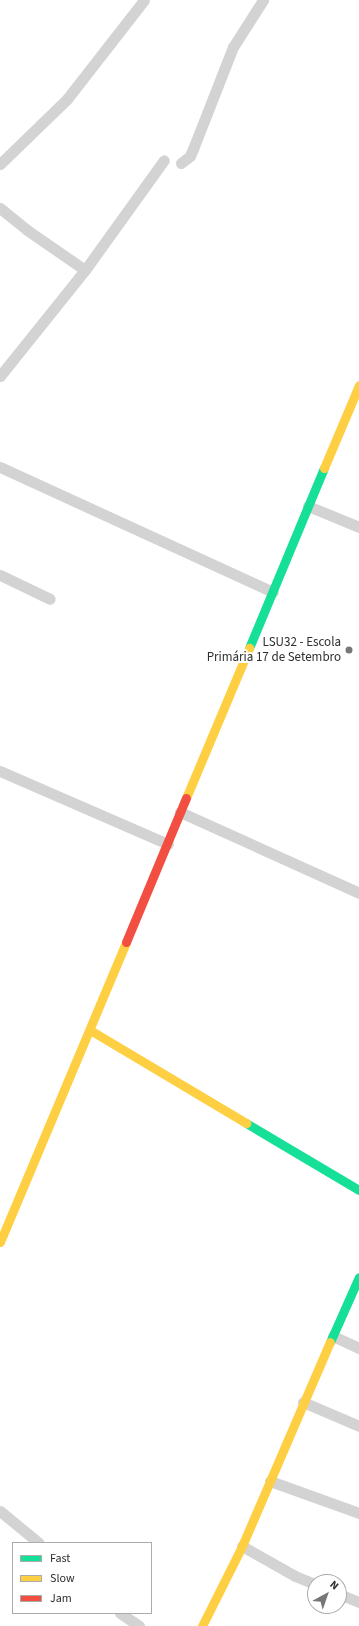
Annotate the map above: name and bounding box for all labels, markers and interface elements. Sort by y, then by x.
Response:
place label: LSU32 - Escola Primária 17 de Setembro [207,635,341,666]
marker: LSU32 - Escola Primária 17 de Setembro [344,645,354,655]
legend [12,1542,152,1614]
text: Fast [50,1550,70,1567]
text: Slow [50,1570,75,1587]
north arrow [307,1574,347,1614]
text: N [327,1577,342,1593]
text: Jam [50,1590,72,1607]

